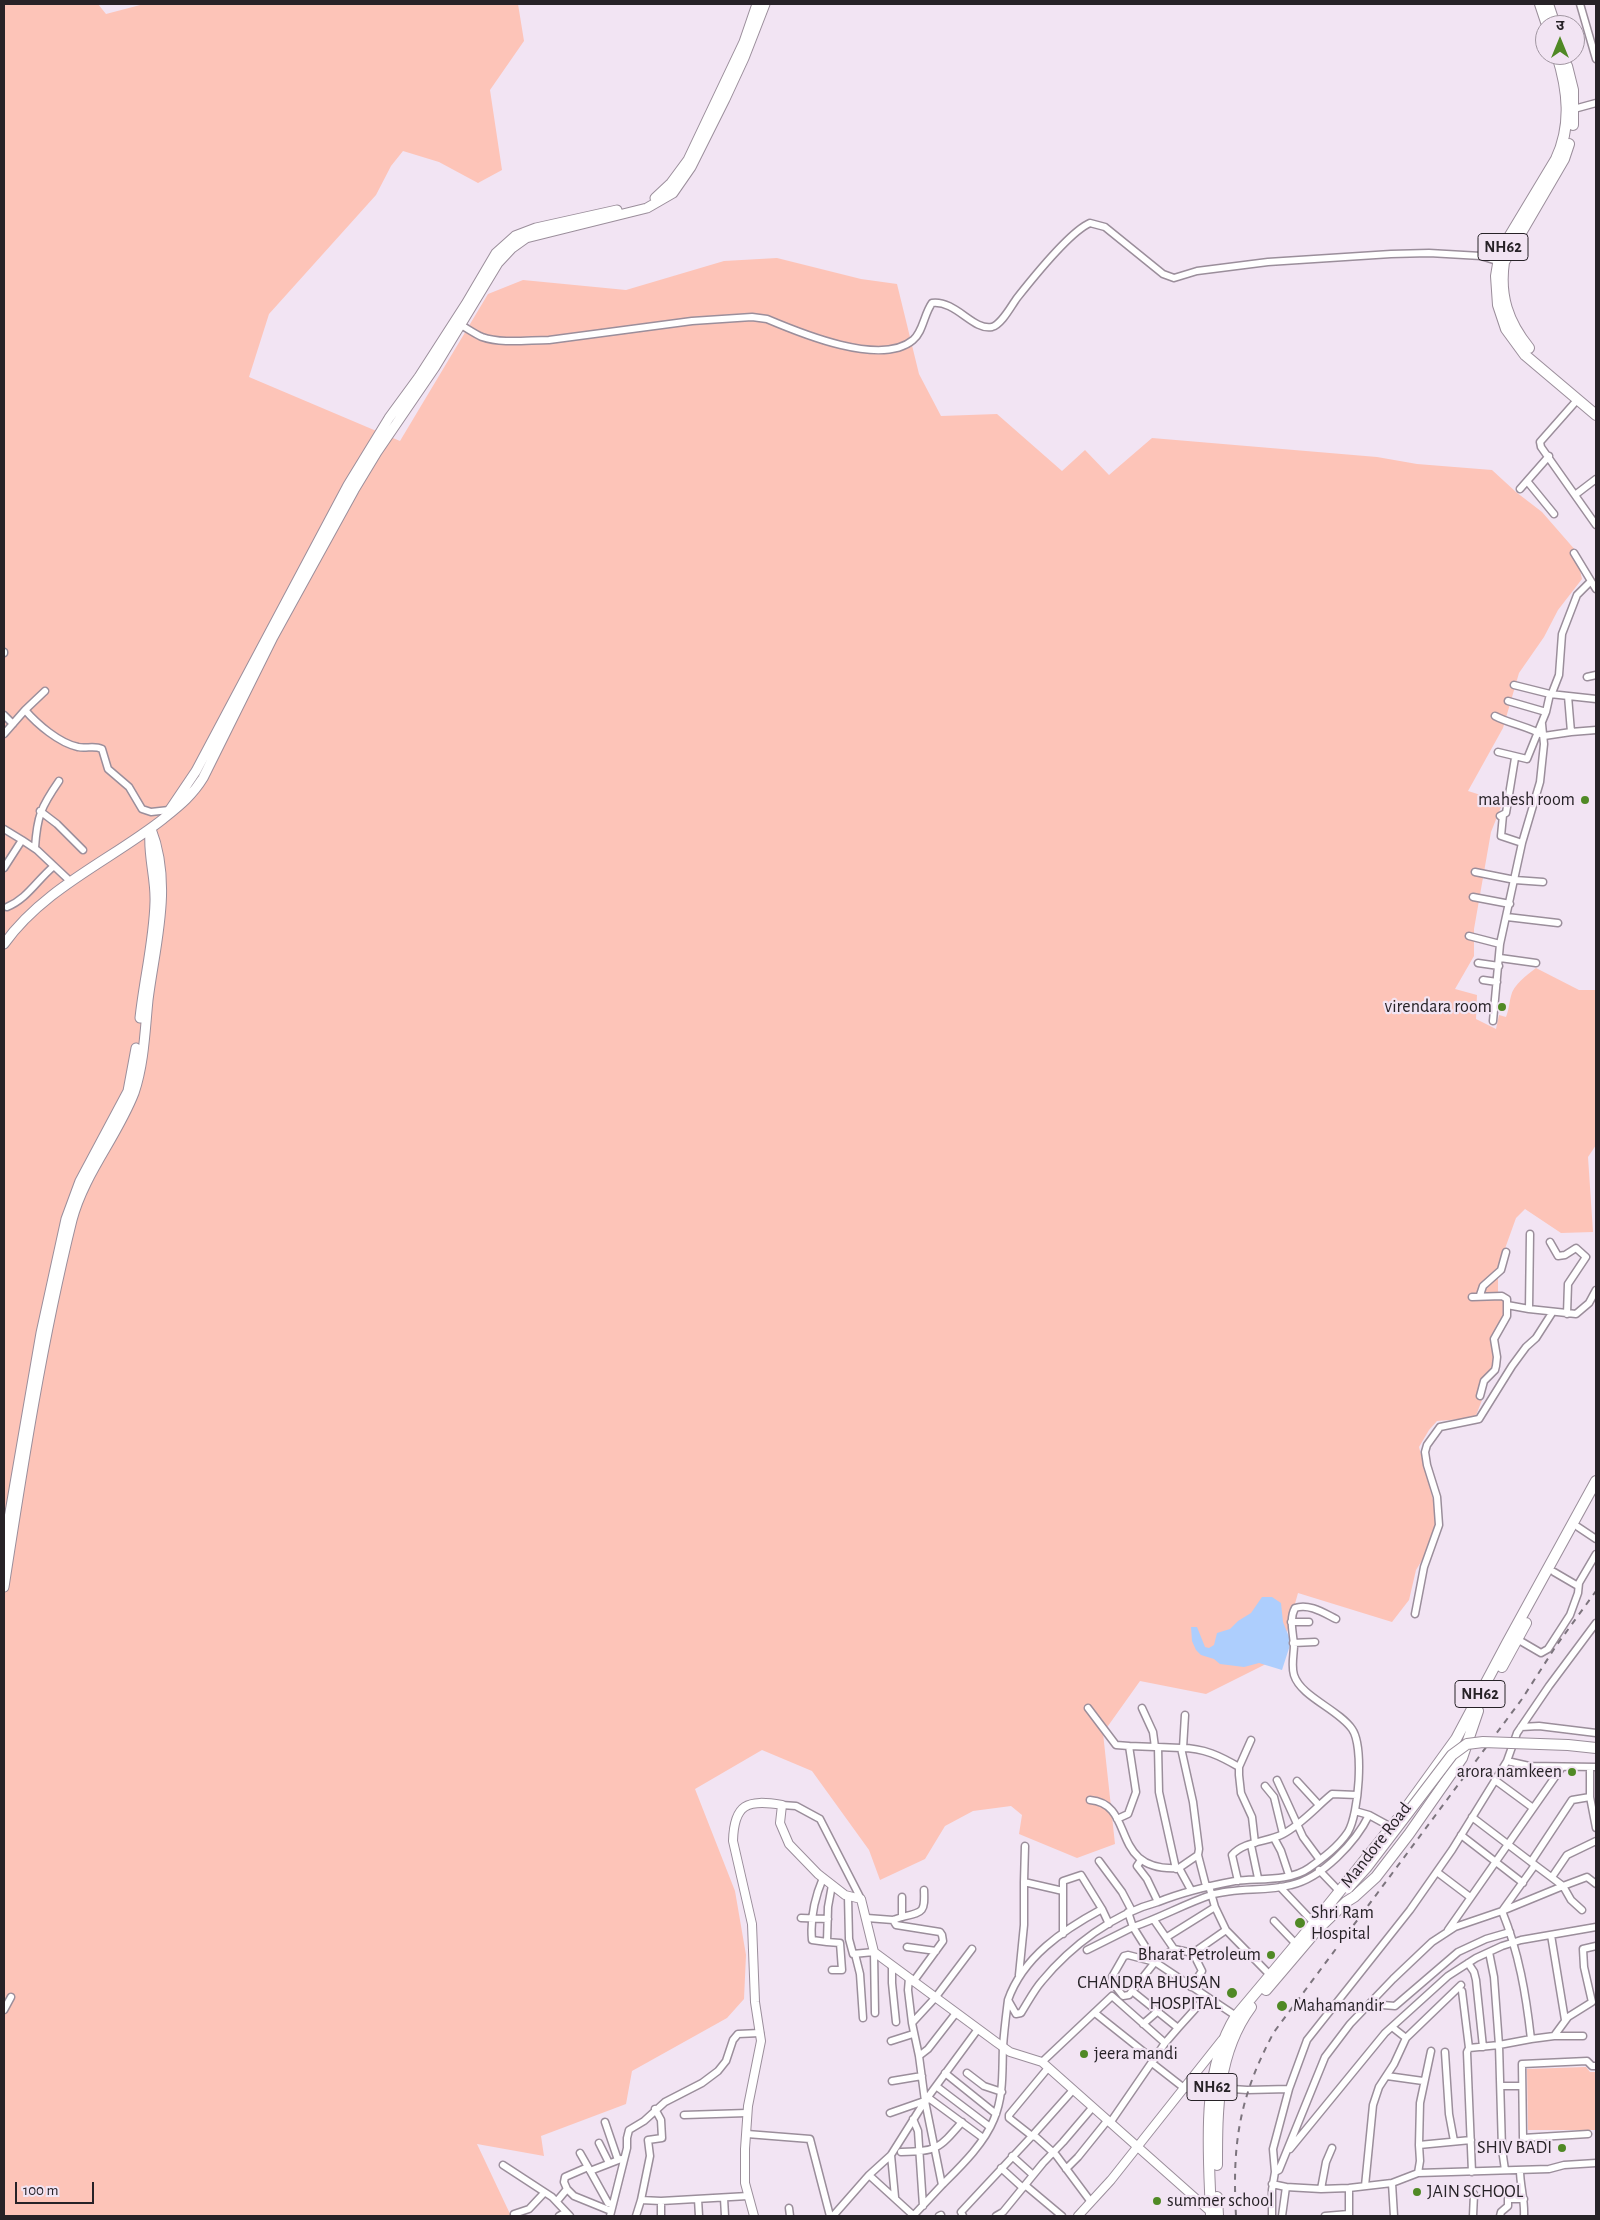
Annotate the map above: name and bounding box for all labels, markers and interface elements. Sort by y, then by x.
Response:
north arrow [1535,15,1585,65]
text: उ [1556,19,1564,33]
road number: NH62 [1478,233,1528,260]
place label: mahesh room [1478,789,1575,811]
marker: mahesh room [1579,794,1591,806]
place label: virendara room [1385,996,1492,1018]
marker: virendara room [1496,1001,1508,1013]
road number: NH62 [1455,1680,1505,1708]
place label: arora namkeen [1457,1761,1562,1783]
marker: arora namkeen [1566,1766,1578,1778]
street label: Mandore Road [1336,1798,1416,1892]
place label: Shri Ram Hospital [1311,1902,1374,1945]
marker: Shri Ram Hospital [1293,1916,1307,1930]
place label: Bharat Petroleum [1138,1944,1261,1966]
marker: Bharat Petroleum [1265,1949,1277,1961]
place label: CHANDRA BHUSAN HOSPITAL [1077,1972,1221,2015]
marker: CHANDRA BHUSAN HOSPITAL [1225,1986,1239,2000]
place label: Mahamandir [1293,1995,1384,2017]
marker: Mahamandir [1275,1999,1289,2013]
place label: jeera mandi [1094,2043,1178,2065]
marker: jeera mandi [1078,2048,1090,2060]
road number: NH62 [1187,2074,1237,2100]
place label: SHIV BADI [1477,2137,1552,2159]
marker: SHIV BADI [1556,2142,1568,2154]
scale bar [18,2172,96,2204]
place label: JAIN SCHOOL [1427,2181,1523,2203]
text: 100 m [23,2183,58,2198]
marker: JAIN SCHOOL [1411,2186,1423,2198]
place label: summer school [1167,2190,1273,2212]
marker: summer school [1151,2195,1163,2207]

